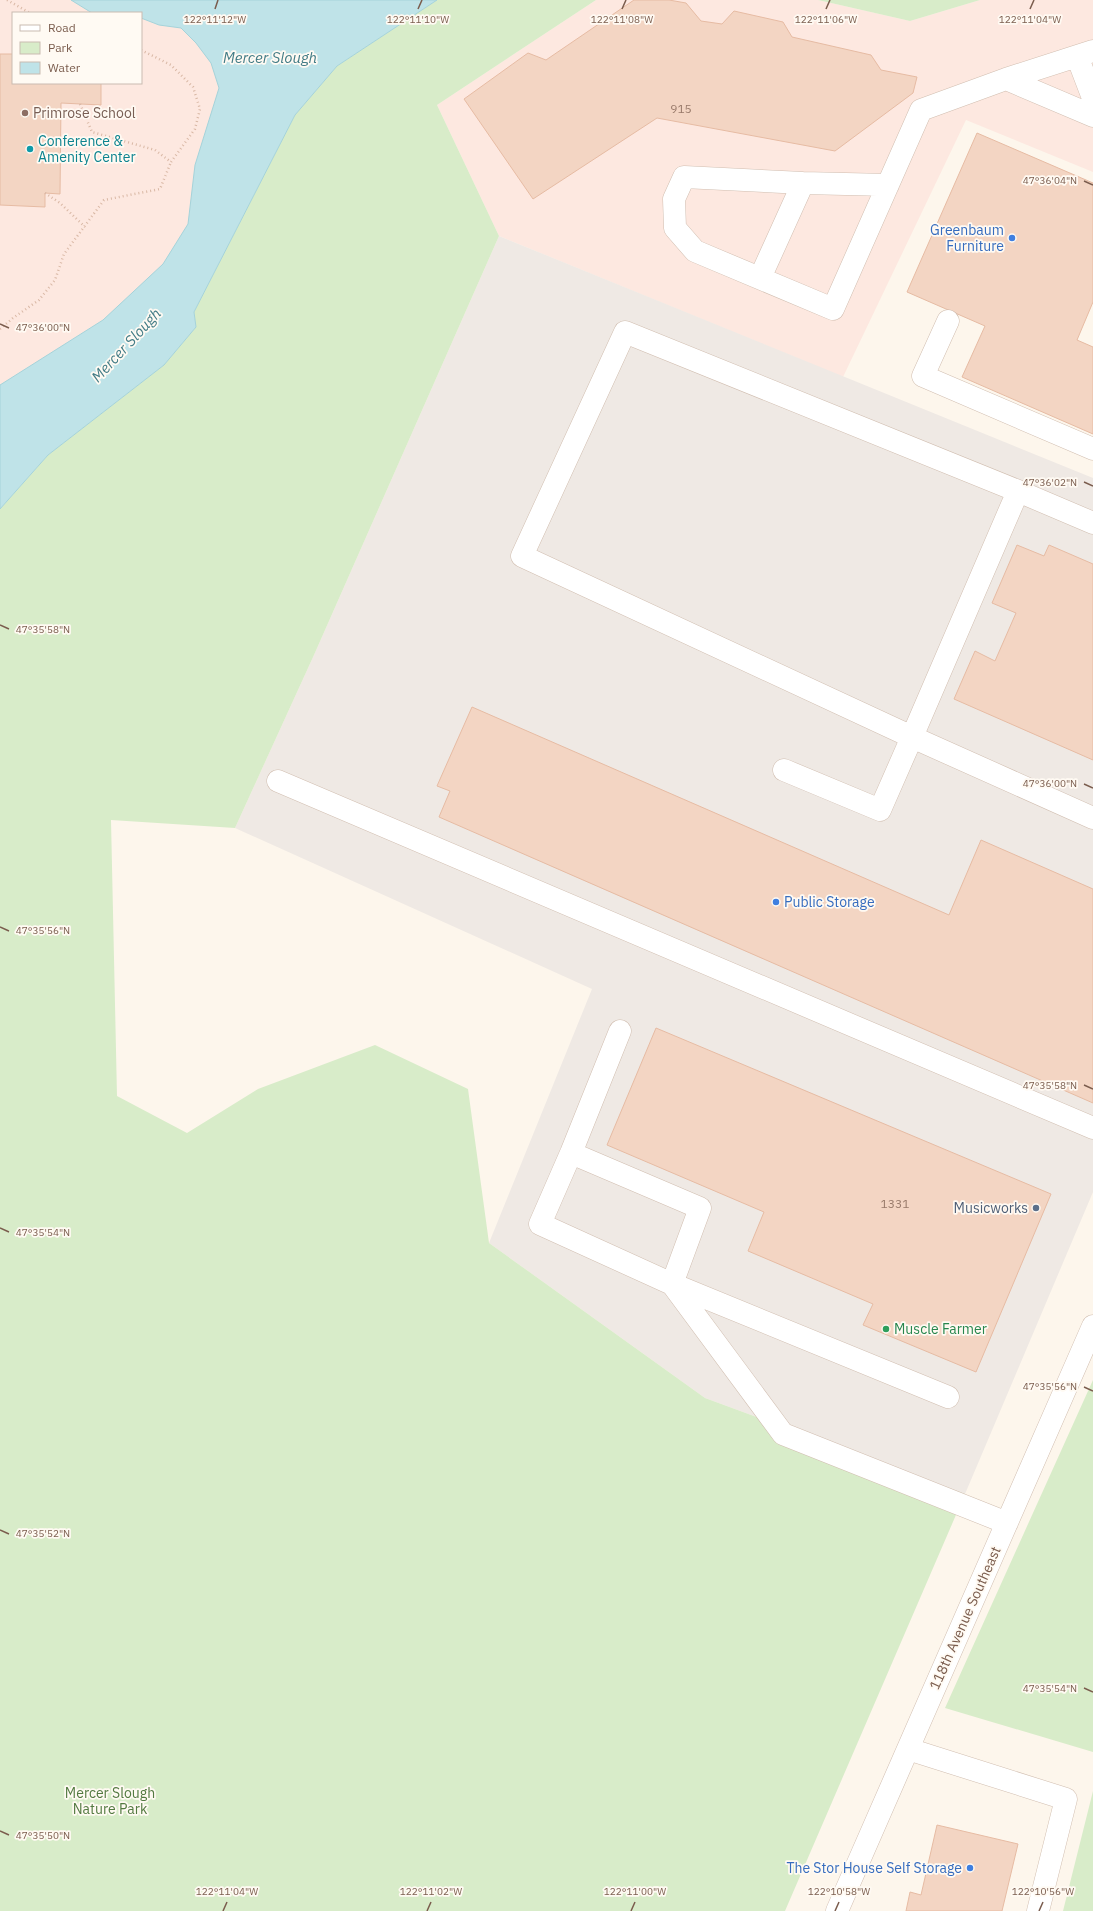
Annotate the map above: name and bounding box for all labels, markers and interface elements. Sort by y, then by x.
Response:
legend [12,12,142,84]
text: 122°11'12"W [184,13,246,26]
text: 122°11'10"W [387,13,449,26]
text: 122°11'08"W [591,13,653,26]
text: 122°11'06"W [795,13,857,26]
text: 122°11'04"W [999,13,1061,26]
text: Road [48,20,76,35]
text: Park [48,40,73,55]
water label: Mercer Slough [223,48,317,67]
text: Water [48,60,81,75]
house number: 915 [670,101,692,116]
place label: Primrose School [33,104,136,122]
marker: Primrose School [20,108,30,118]
place label: Conference & Amenity Center [38,132,136,166]
marker: Conference & Amenity Center [25,144,35,154]
text: 47°36'04"N [1023,174,1077,187]
place label: Greenbaum Furniture [930,221,1004,255]
marker: Greenbaum Furniture [1007,233,1017,243]
water label: Mercer Slough [87,304,165,386]
text: 47°36'00"N [16,321,70,334]
text: 47°36'02"N [1023,476,1077,489]
text: 47°35'58"N [16,623,70,636]
text: 47°36'00"N [1023,777,1077,790]
place label: Public Storage [784,893,875,911]
marker: Public Storage [771,897,781,907]
text: 47°35'56"N [16,924,70,937]
text: 47°35'58"N [1023,1079,1077,1092]
house number: 1331 [881,1196,909,1211]
place label: Musicworks [954,1199,1028,1217]
marker: Musicworks [1031,1203,1041,1213]
text: 47°35'54"N [16,1226,70,1239]
place label: Muscle Farmer [894,1320,987,1338]
marker: Muscle Farmer [881,1324,891,1334]
text: 47°35'56"N [1023,1380,1077,1393]
text: 47°35'52"N [16,1527,70,1540]
street label: 118th Avenue Southeast [925,1543,1005,1692]
text: 47°35'54"N [1023,1682,1077,1695]
park label: Mercer Slough Nature Park [65,1784,155,1818]
text: 47°35'50"N [16,1829,70,1842]
place label: The Stor House Self Storage [786,1859,962,1877]
marker: The Stor House Self Storage [965,1863,975,1873]
text: 122°11'04"W [196,1885,258,1898]
text: 122°11'02"W [400,1885,462,1898]
text: 122°11'00"W [604,1885,666,1898]
text: 122°10'58"W [808,1885,870,1898]
text: 122°10'56"W [1012,1885,1074,1898]

